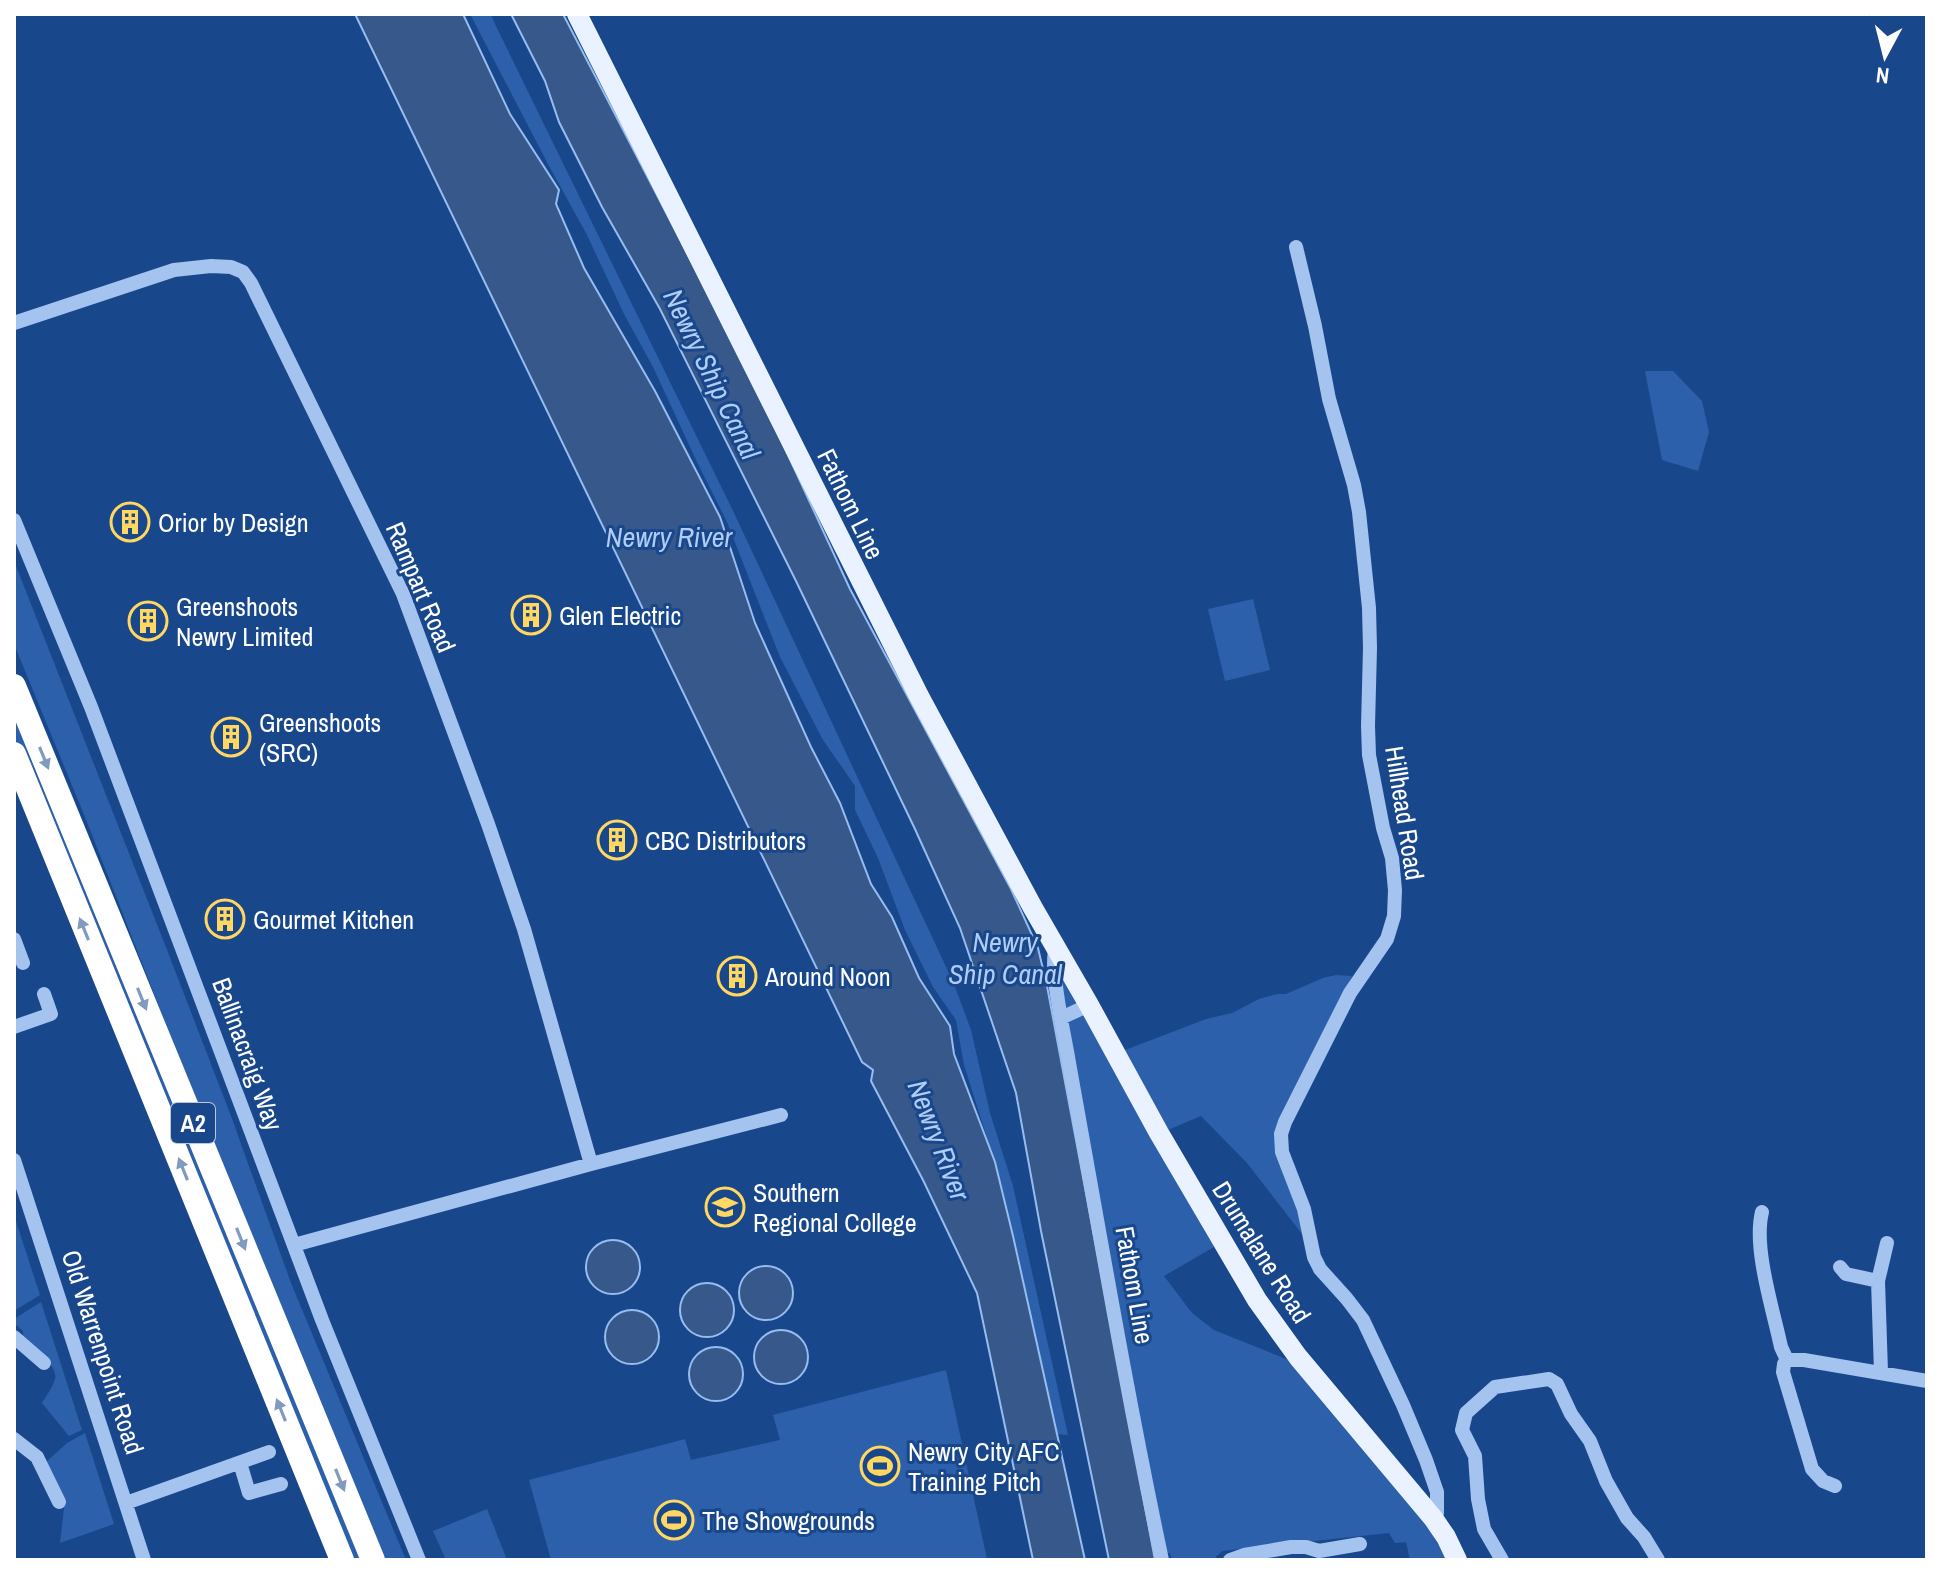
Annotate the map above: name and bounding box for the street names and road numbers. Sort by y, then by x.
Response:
street label: Fathom Line [809,443,893,565]
street label: Rampart Road [378,516,464,658]
street label: Hillhead Road [1377,744,1433,882]
street label: Ballinacraig Way [204,973,292,1136]
road number: A2 [171,1103,215,1143]
street label: Drumalane Road [1204,1174,1320,1330]
street label: Fathom Line [1107,1224,1163,1346]
street label: Old Warrenpoint Road [54,1246,152,1458]

